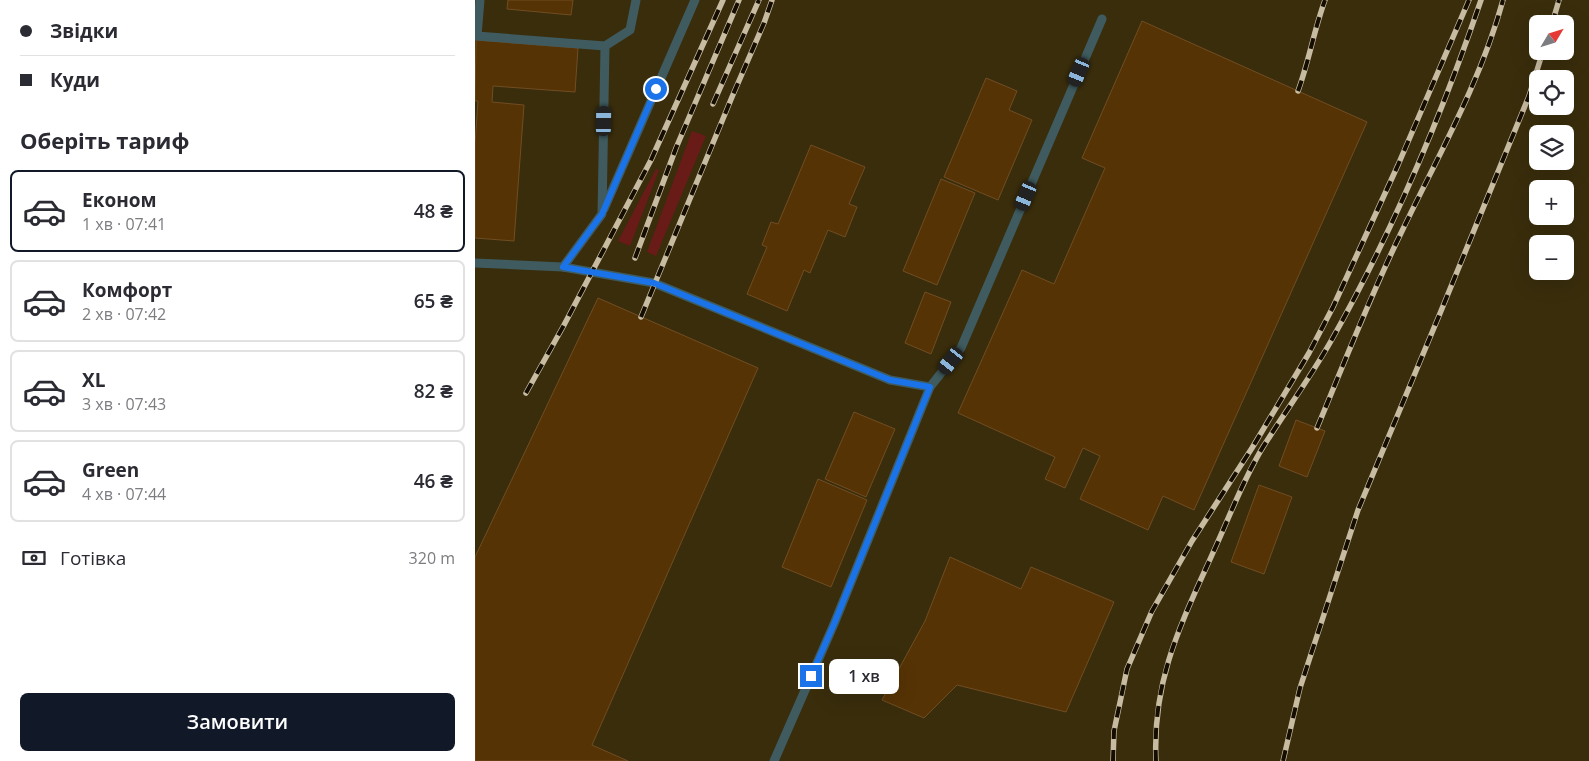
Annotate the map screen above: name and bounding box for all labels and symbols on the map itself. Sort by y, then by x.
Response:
north arrow [1529,15,1574,60]
car [1066,55,1091,89]
route start [645,78,667,100]
car [596,106,611,136]
car [1013,179,1038,213]
car [935,345,966,377]
callout: 1 хв [829,658,899,694]
route end [800,665,822,687]

